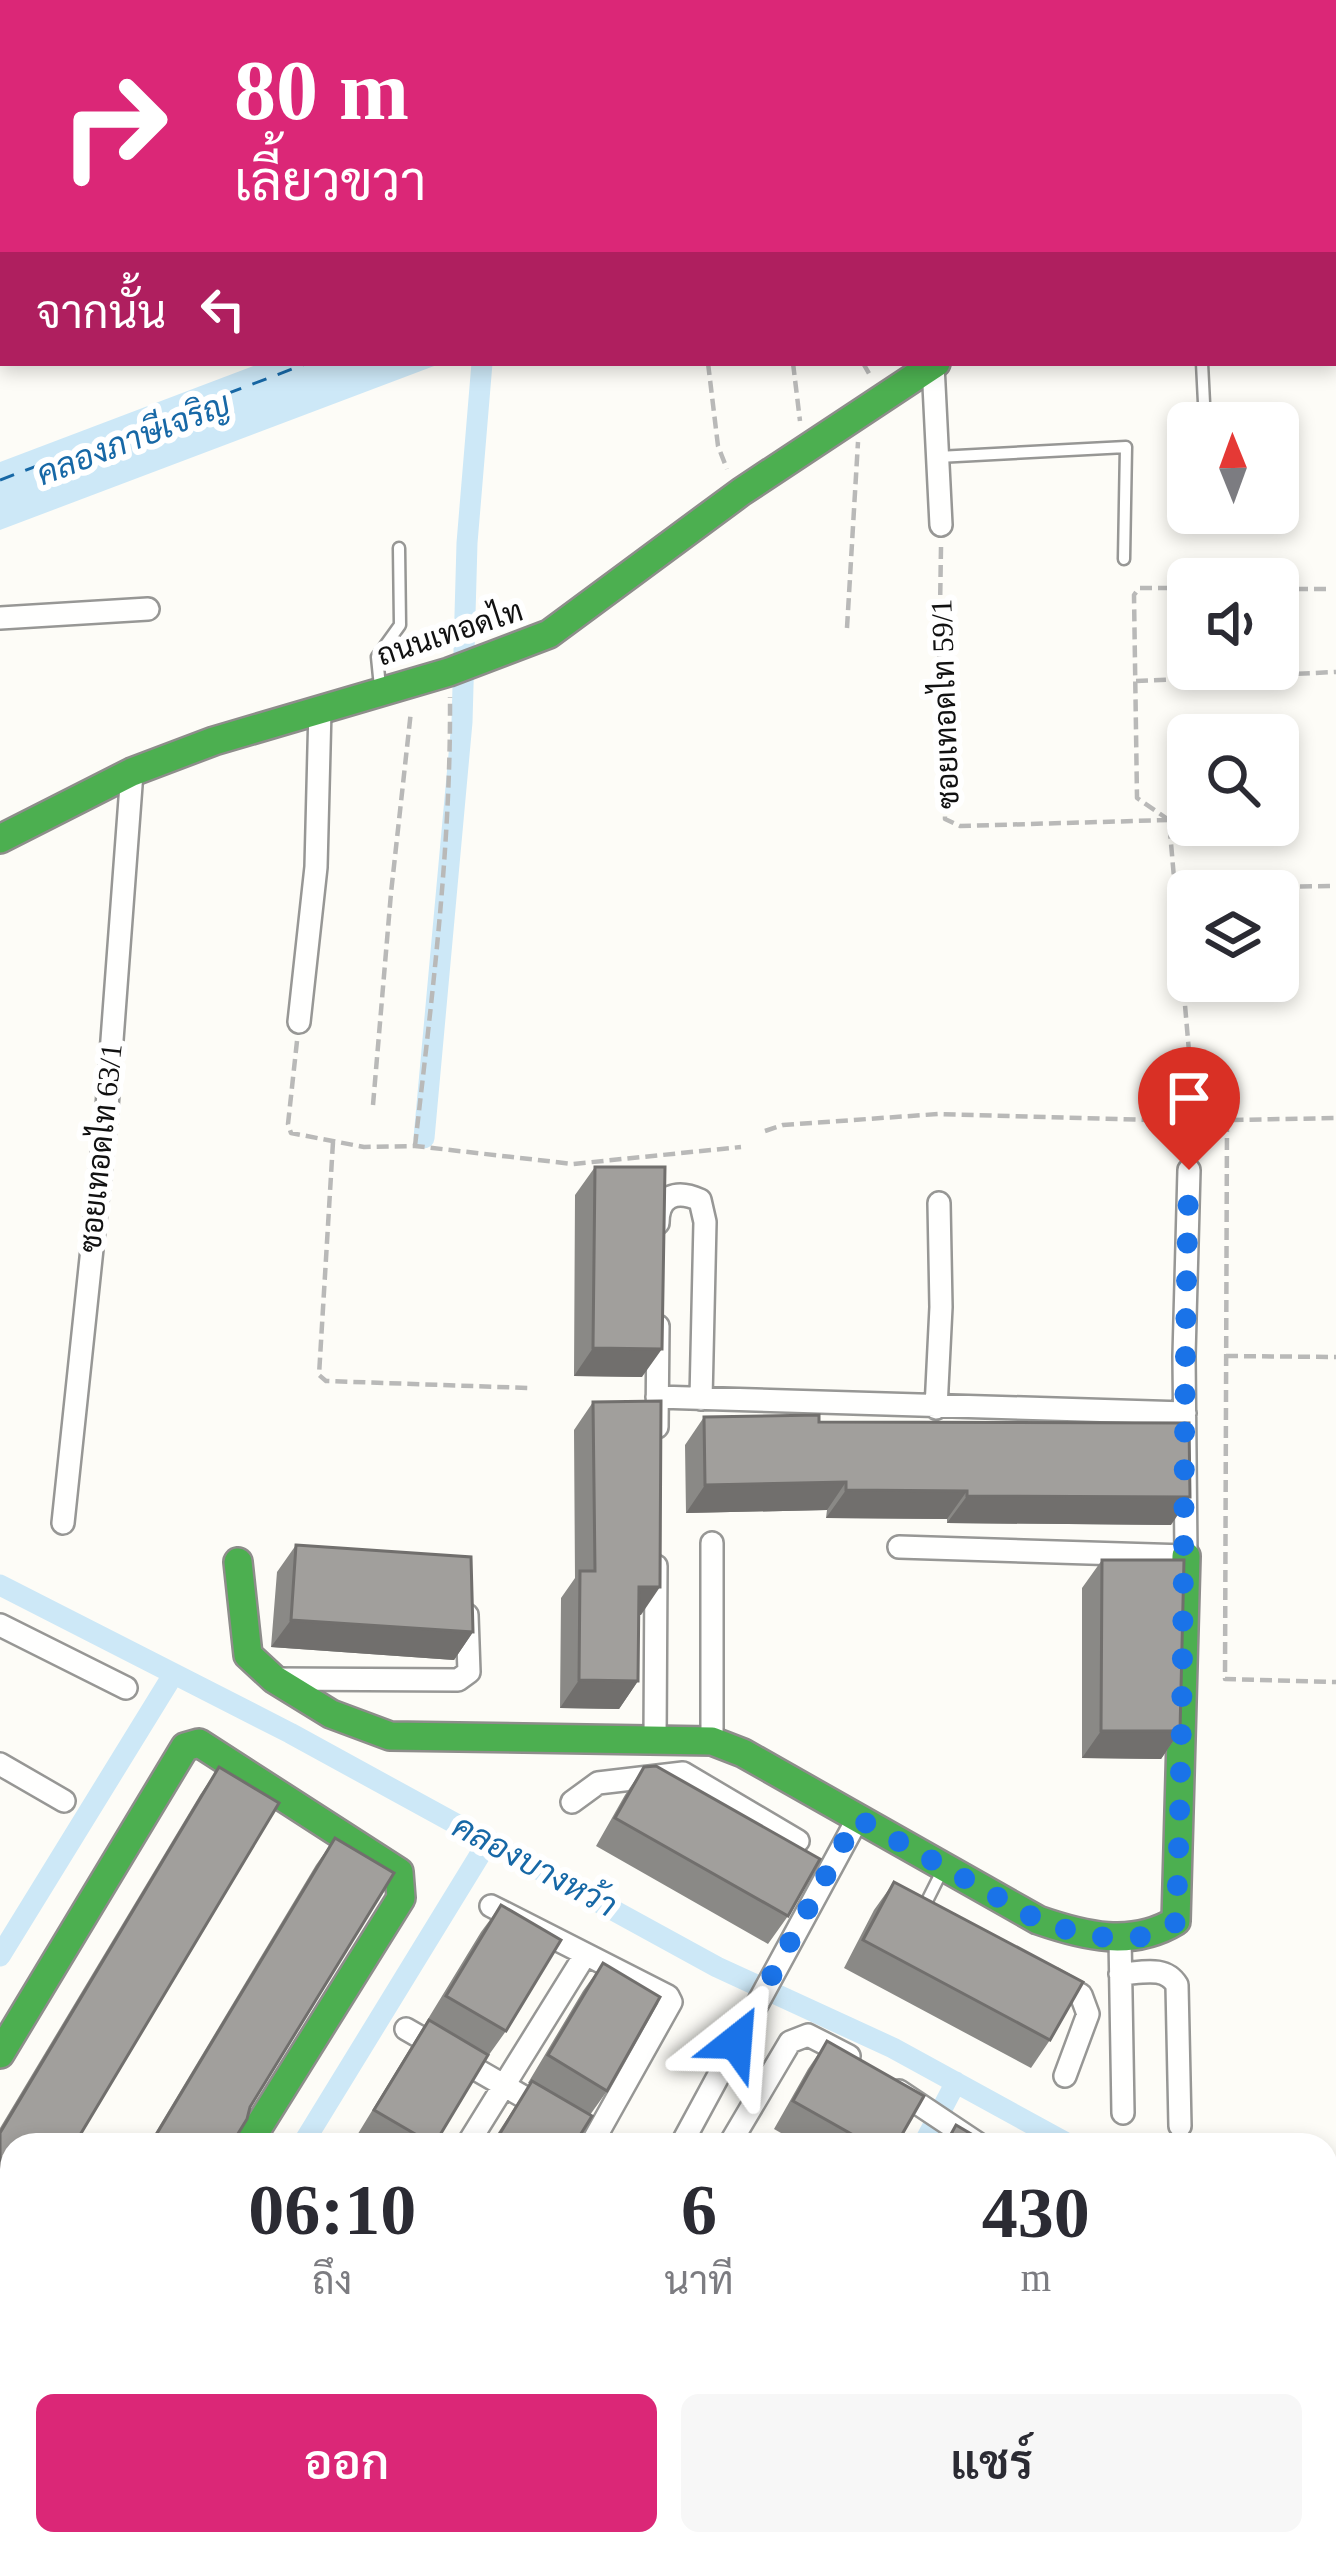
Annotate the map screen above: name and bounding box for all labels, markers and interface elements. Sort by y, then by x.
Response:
text: 80 m [234,44,409,137]
icon: right [36,48,192,204]
text: เลี้ยวขวา [234,152,427,212]
icon: left [190,276,256,342]
text: จากนั้น [36,288,166,338]
water label: คลองภาษีเจริญ [31,384,235,493]
north arrow [1167,402,1299,534]
map controls [1167,402,1299,1002]
button: sound [1167,558,1299,690]
street label: ถนนเทอดไท [372,591,527,672]
street label: ซอยเทอดไท 59/1 [921,599,965,810]
button: search [1167,714,1299,846]
button: layers [1167,870,1299,1002]
street label: ซอยเทอดไท 63/1 [70,1042,128,1254]
pin [1138,1047,1240,1170]
icon: arrive [1156,1065,1222,1131]
water label: คลองบางหว้า [447,1805,624,1924]
position arrow [673,1979,799,2105]
text: 06:10 [248,2170,416,2250]
text: 6 [681,2170,717,2250]
text: 430 [982,2173,1090,2253]
text: m [1021,2256,1051,2299]
text: ถึง [312,2259,352,2302]
text: นาที [664,2259,734,2302]
button: ออก [36,2394,657,2532]
button: แชร์ [681,2394,1302,2532]

